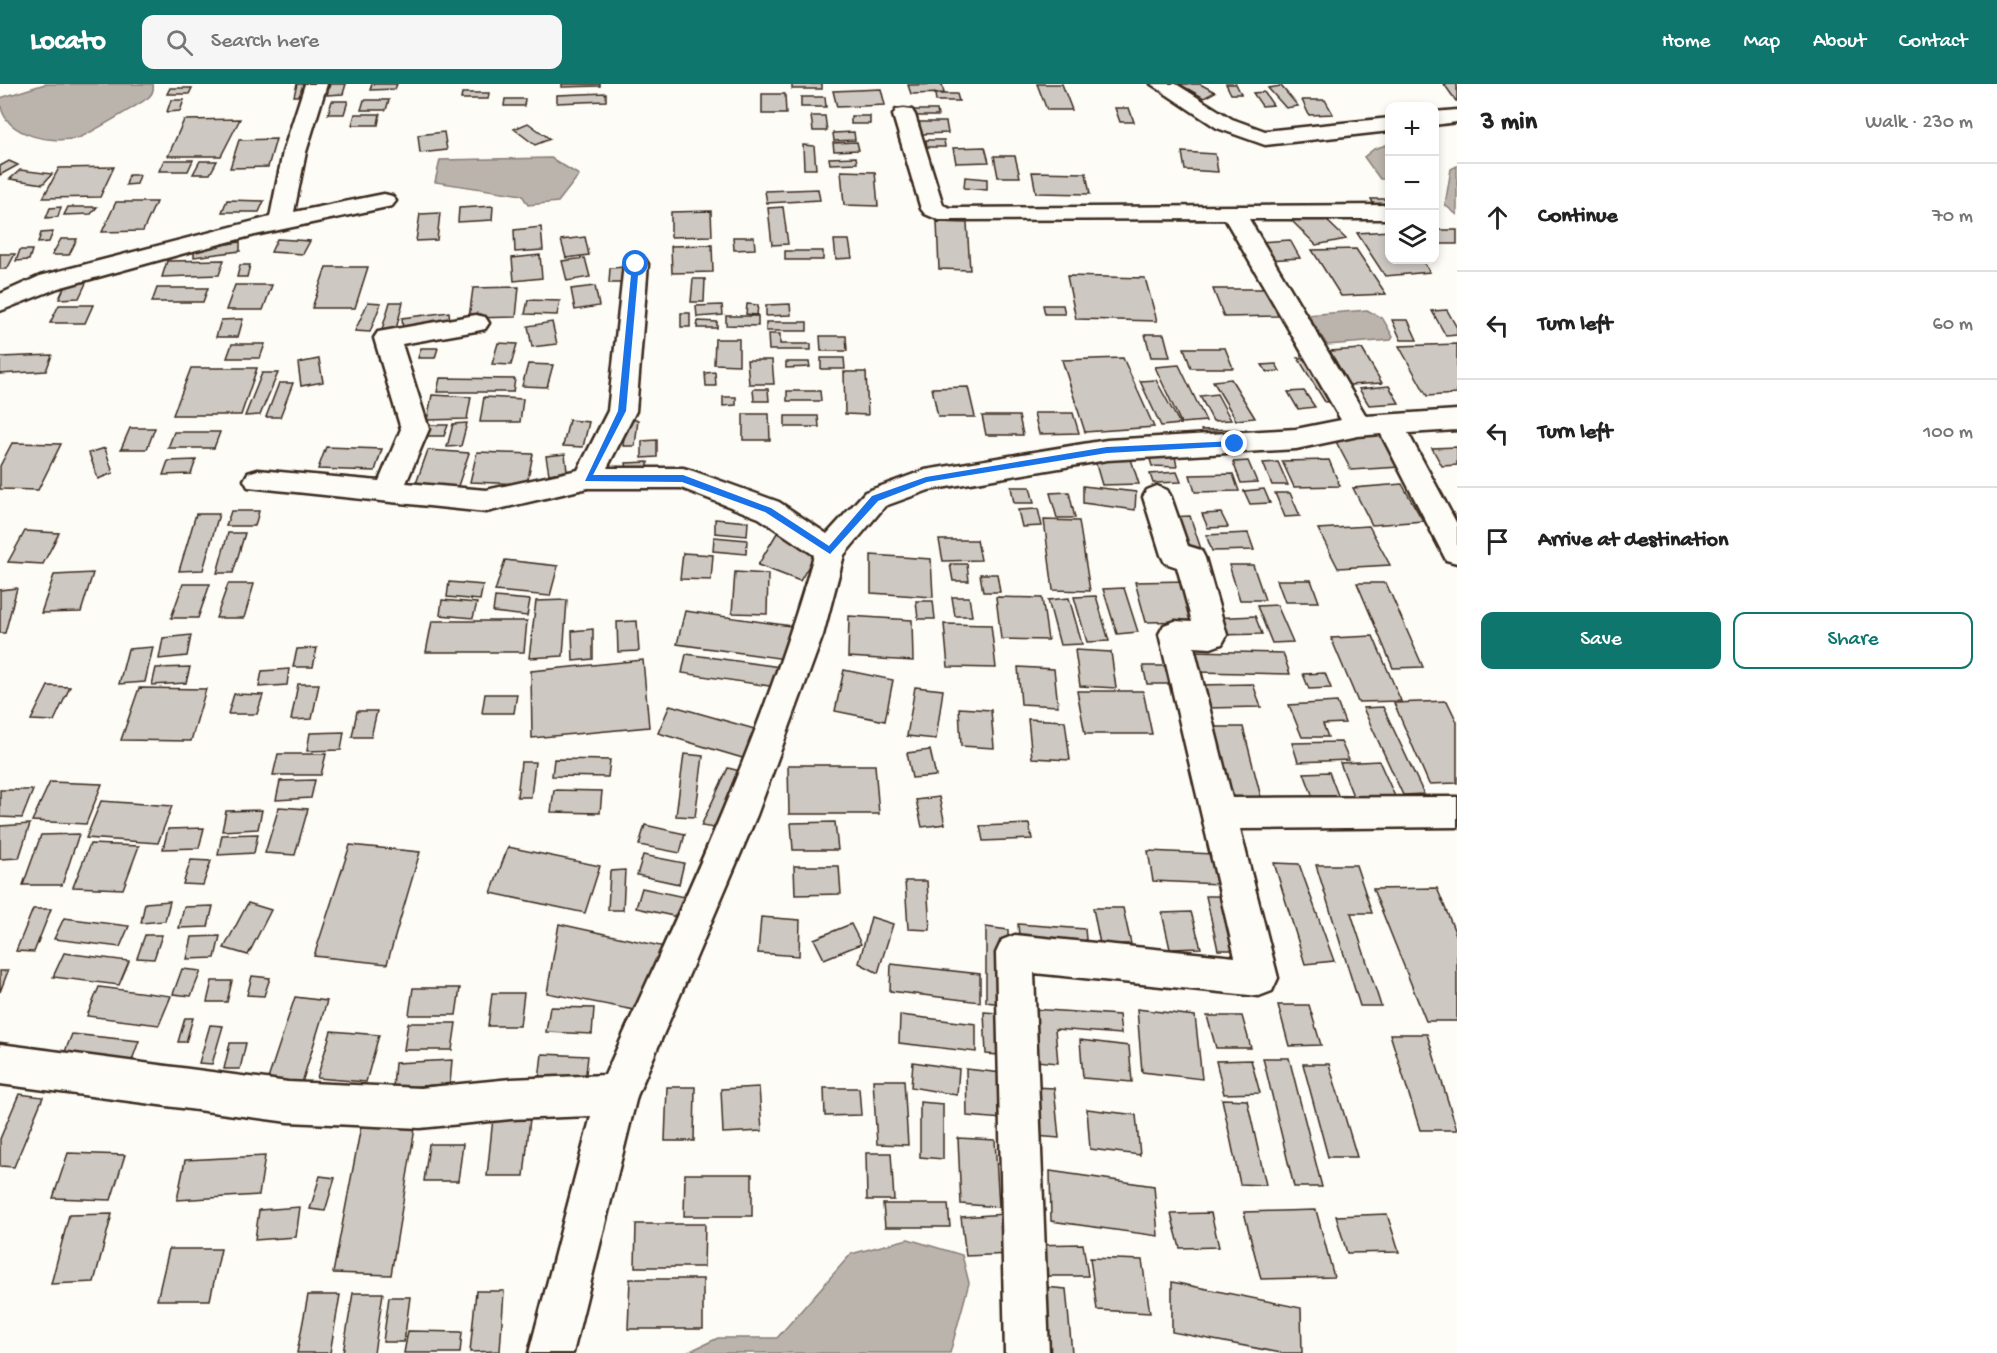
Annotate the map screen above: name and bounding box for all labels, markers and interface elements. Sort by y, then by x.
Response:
search box [142,15,562,69]
text: Locato [30,26,106,59]
icon: search [163,26,196,59]
text: Search here [211,29,319,55]
text: Home [1662,30,1710,55]
text: Map [1743,30,1780,55]
text: About [1813,30,1866,55]
text: Contact [1899,30,1967,55]
map controls [1385,102,1439,264]
button: + [1385,102,1439,156]
text: 3 min [1481,108,1537,139]
text: Walk · 230 m [1865,112,1973,135]
button: − [1385,156,1439,210]
icon: ahead [1481,201,1514,234]
text: Continue [1538,204,1618,230]
text: 70 m [1932,206,1973,229]
button: layers [1385,210,1439,264]
route start [622,250,648,276]
icon: left [1481,309,1514,342]
text: Turn left [1538,312,1612,338]
text: 60 m [1933,314,1973,337]
icon: left [1481,417,1514,450]
text: Turn left [1538,420,1612,446]
text: 100 m [1923,422,1973,445]
route end [1221,430,1247,456]
icon: arrive [1481,525,1514,558]
text: Arrive at destination [1538,528,1728,554]
button: Save [1481,612,1721,669]
button: Share [1733,612,1973,669]

